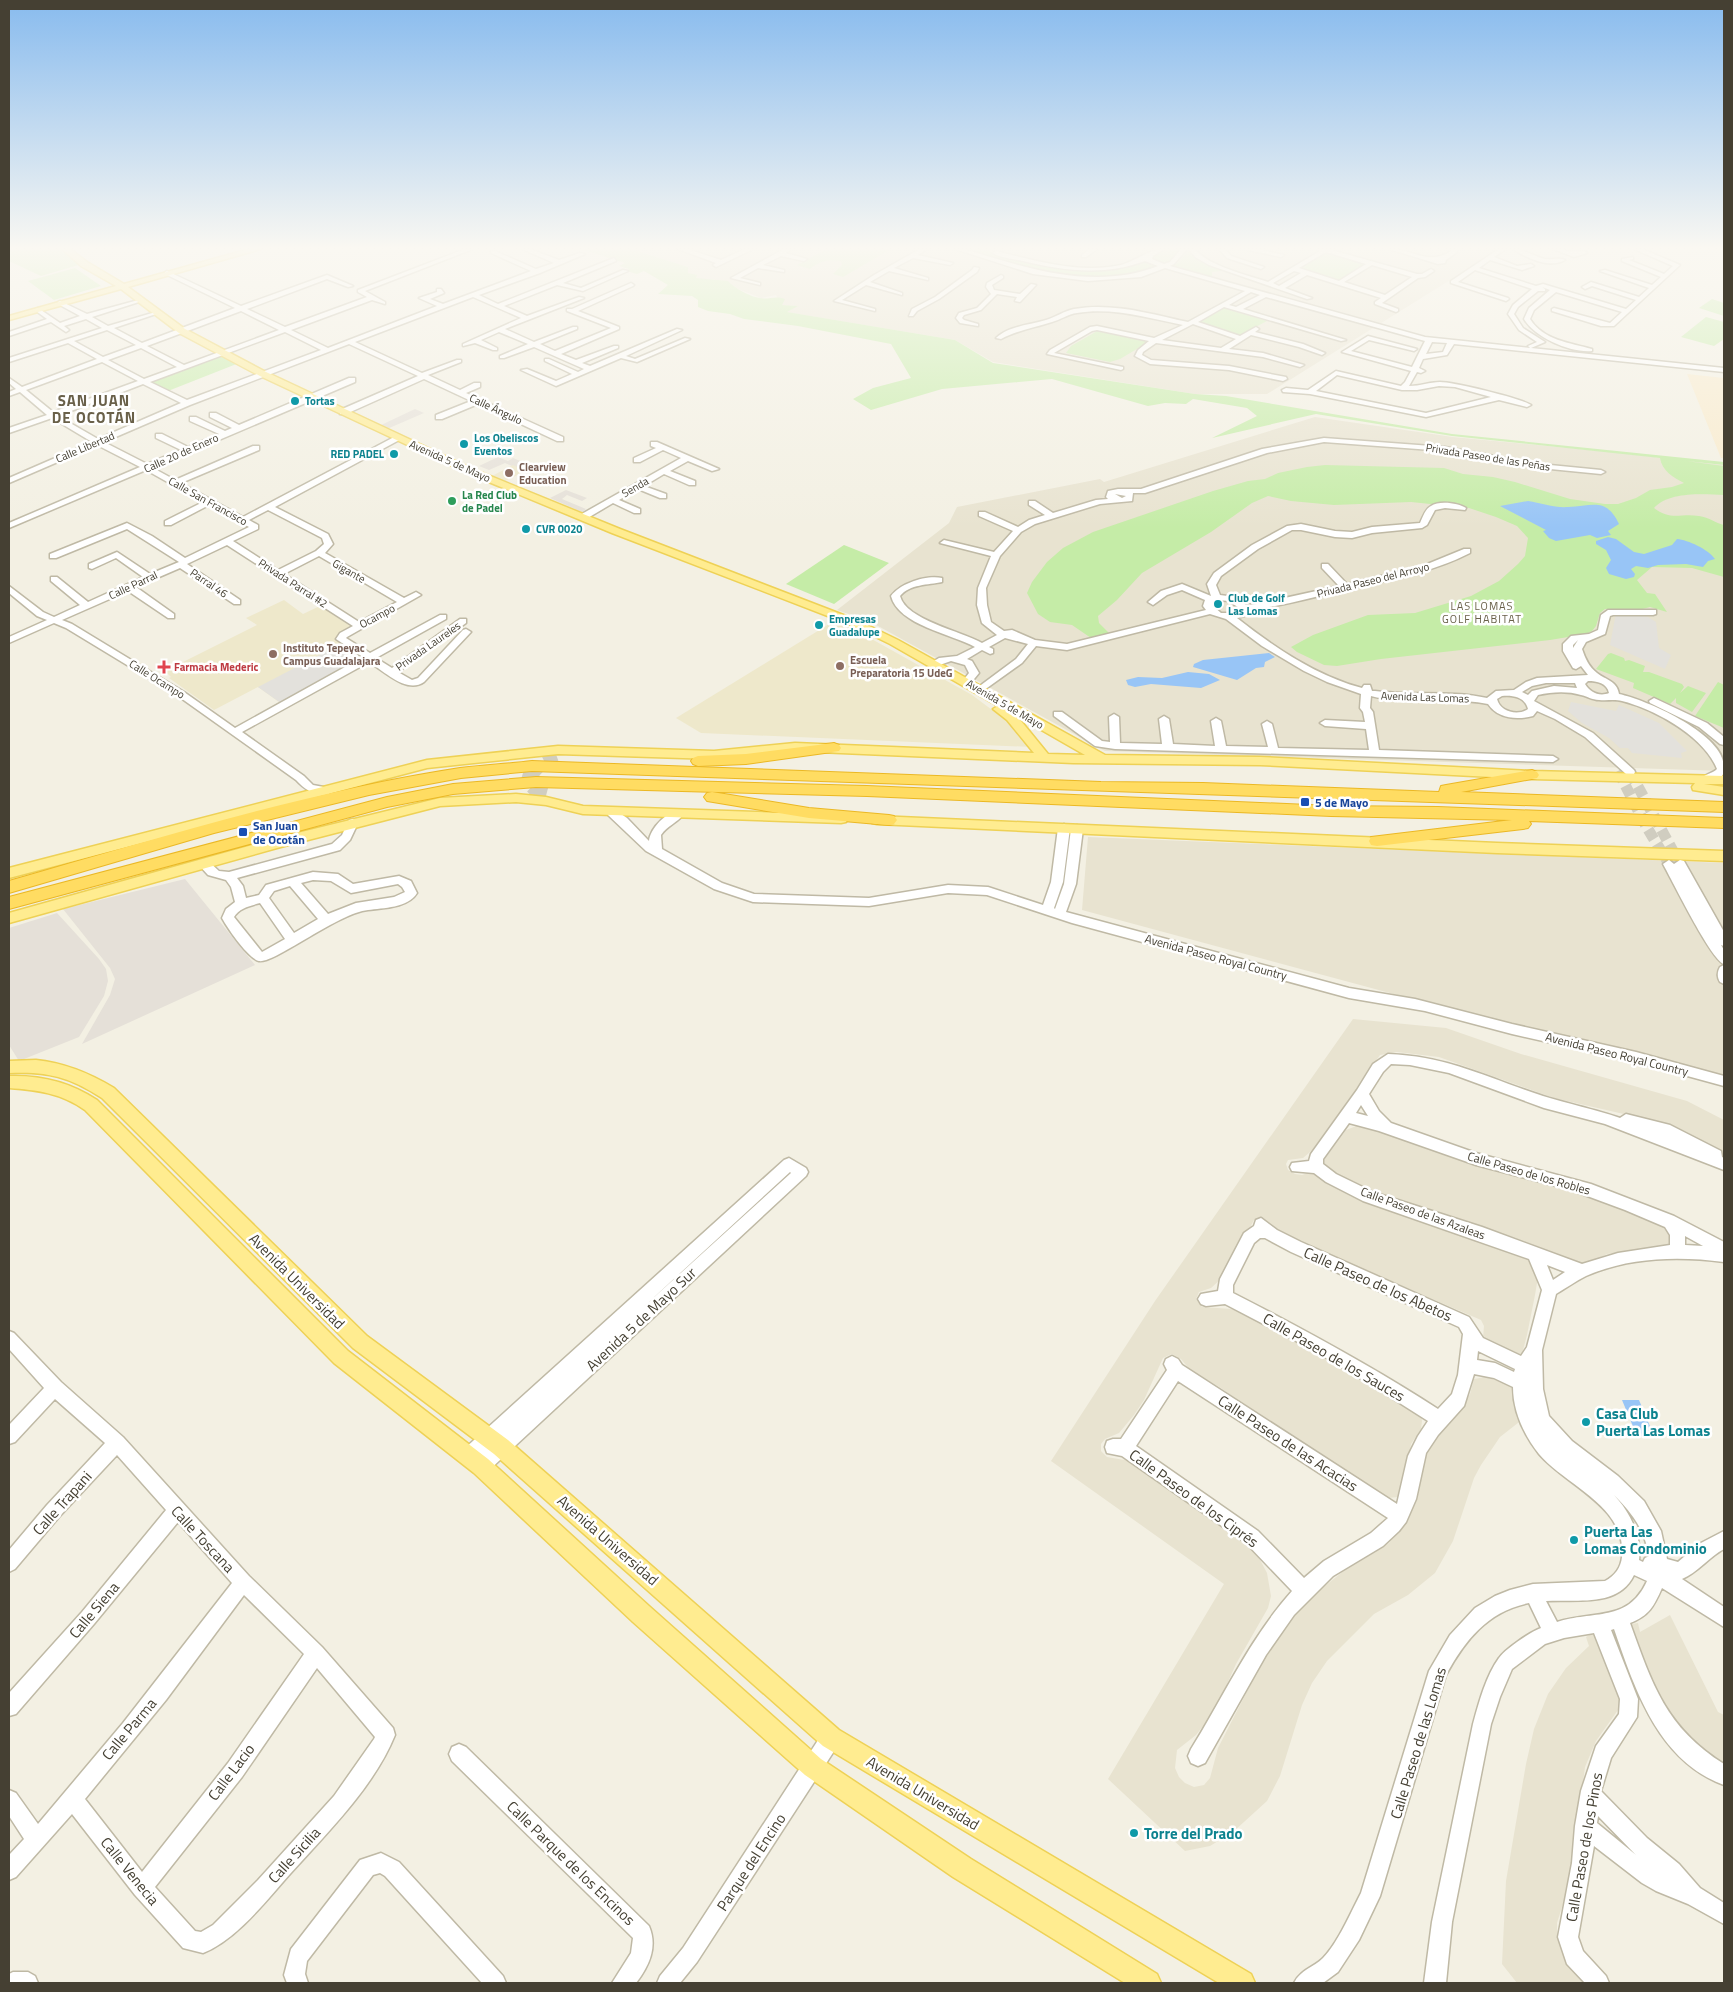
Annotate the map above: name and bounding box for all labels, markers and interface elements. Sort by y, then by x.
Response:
district label: SAN JUAN DE OCOTÁN [52,389,136,429]
street label: Calle Ángulo [467,390,525,428]
place label: Tortas [305,393,335,409]
marker: Tortas [289,395,301,407]
street label: Calle Libertad [53,427,117,467]
street label: Calle 20 de Enero [141,429,221,477]
place label: Los Obeliscos Eventos [474,430,538,459]
street label: Avenida 5 de Mayo [407,436,493,486]
marker: Los Obeliscos Eventos [458,438,470,450]
street label: Privada Paseo de las Peñas [1425,439,1551,475]
place label: RED PADEL [330,446,385,462]
marker: RED PADEL [388,448,400,460]
place label: Clearview Education [519,459,566,488]
marker: Clearview Education [503,467,515,479]
street label: Calle San Francisco [166,473,251,529]
street label: Senda [619,473,652,501]
place label: La Red Club de Padel [462,487,517,516]
marker: La Red Club de Padel [446,495,458,507]
place label: CVR 0020 [536,521,583,537]
marker: CVR 0020 [520,523,532,535]
street label: Privada Parral #2 [255,555,331,611]
street label: Gigante [330,555,369,587]
street label: Privada Paseo del Arroyo [1315,558,1431,602]
street label: Parral 46 [187,565,231,601]
street label: Calle Parral [106,567,160,603]
place label: Club de Golf Las Lomas [1228,590,1285,619]
marker: Club de Golf Las Lomas [1212,598,1224,610]
district label: LAS LOMAS GOLF HABITAT [1442,598,1522,627]
street label: Ocampo [356,600,398,632]
place label: Empresas Guadalupe [829,611,880,640]
street label: Privada Laureles [392,618,464,674]
marker: Empresas Guadalupe [813,619,825,631]
place label: Instituto Tepeyac Campus Guadalajara [283,640,381,669]
marker: Instituto Tepeyac Campus Guadalajara [267,648,279,660]
place label: Escuela Preparatoria 15 UdeG [850,652,953,681]
street label: Calle Ocampo [126,656,188,703]
place label: Farmacia Mederic [174,659,259,675]
marker: Escuela Preparatoria 15 UdeG [834,660,846,672]
marker: Farmacia Mederic [158,661,170,673]
street label: Avenida 5 de Mayo [963,675,1047,733]
street label: Avenida Las Lomas [1381,687,1469,707]
place label: 5 de Mayo [1315,793,1368,812]
marker: 5 de Mayo [1299,796,1311,808]
place label: San Juan de Ocotán [253,816,305,849]
marker: San Juan de Ocotán [237,826,249,838]
street label: Avenida Paseo Royal Country [1143,929,1290,985]
street label: Avenida Paseo Royal Country [1544,1027,1691,1081]
street label: Calle Paseo de los Robles [1465,1146,1593,1200]
street label: Calle Paseo de las Azaleas [1358,1182,1488,1245]
street label: Avenida Universidad [244,1228,350,1334]
street label: Calle Paseo de los Abetos [1300,1241,1456,1327]
street label: Avenida 5 de Mayo Sur [581,1262,701,1376]
street label: Calle Paseo de los Sauces [1259,1307,1409,1407]
street label: Calle Paseo de las Acacias [1213,1389,1363,1497]
place label: Casa Club Puerta Las Lomas [1596,1402,1710,1442]
marker: Casa Club Puerta Las Lomas [1580,1416,1592,1428]
street label: Calle Paseo de los Ciprés [1125,1443,1263,1553]
street label: Calle Trapani [27,1466,97,1540]
street label: Avenida Universidad [552,1489,664,1591]
street label: Calle Toscana [166,1500,241,1578]
place label: Puerta Las Lomas Condominio [1584,1520,1707,1560]
marker: Puerta Las Lomas Condominio [1568,1534,1580,1546]
street label: Calle Siena [63,1576,125,1643]
street label: Calle Paseo de las Lomas [1384,1664,1452,1822]
street label: Calle Parma [96,1692,162,1765]
street label: Calle Lacio [202,1739,260,1805]
street label: Avenida Universidad [862,1750,984,1836]
street label: Calle Paseo de los Pinos [1560,1771,1608,1923]
street label: Calle Parque de los Encinos [501,1795,641,1931]
street label: Parque del Encino [711,1809,791,1915]
street label: Calle Sicilia [262,1821,326,1888]
place label: Torre del Prado [1144,1822,1242,1845]
marker: Torre del Prado [1128,1827,1140,1839]
street label: Calle Venecia [95,1832,165,1911]

